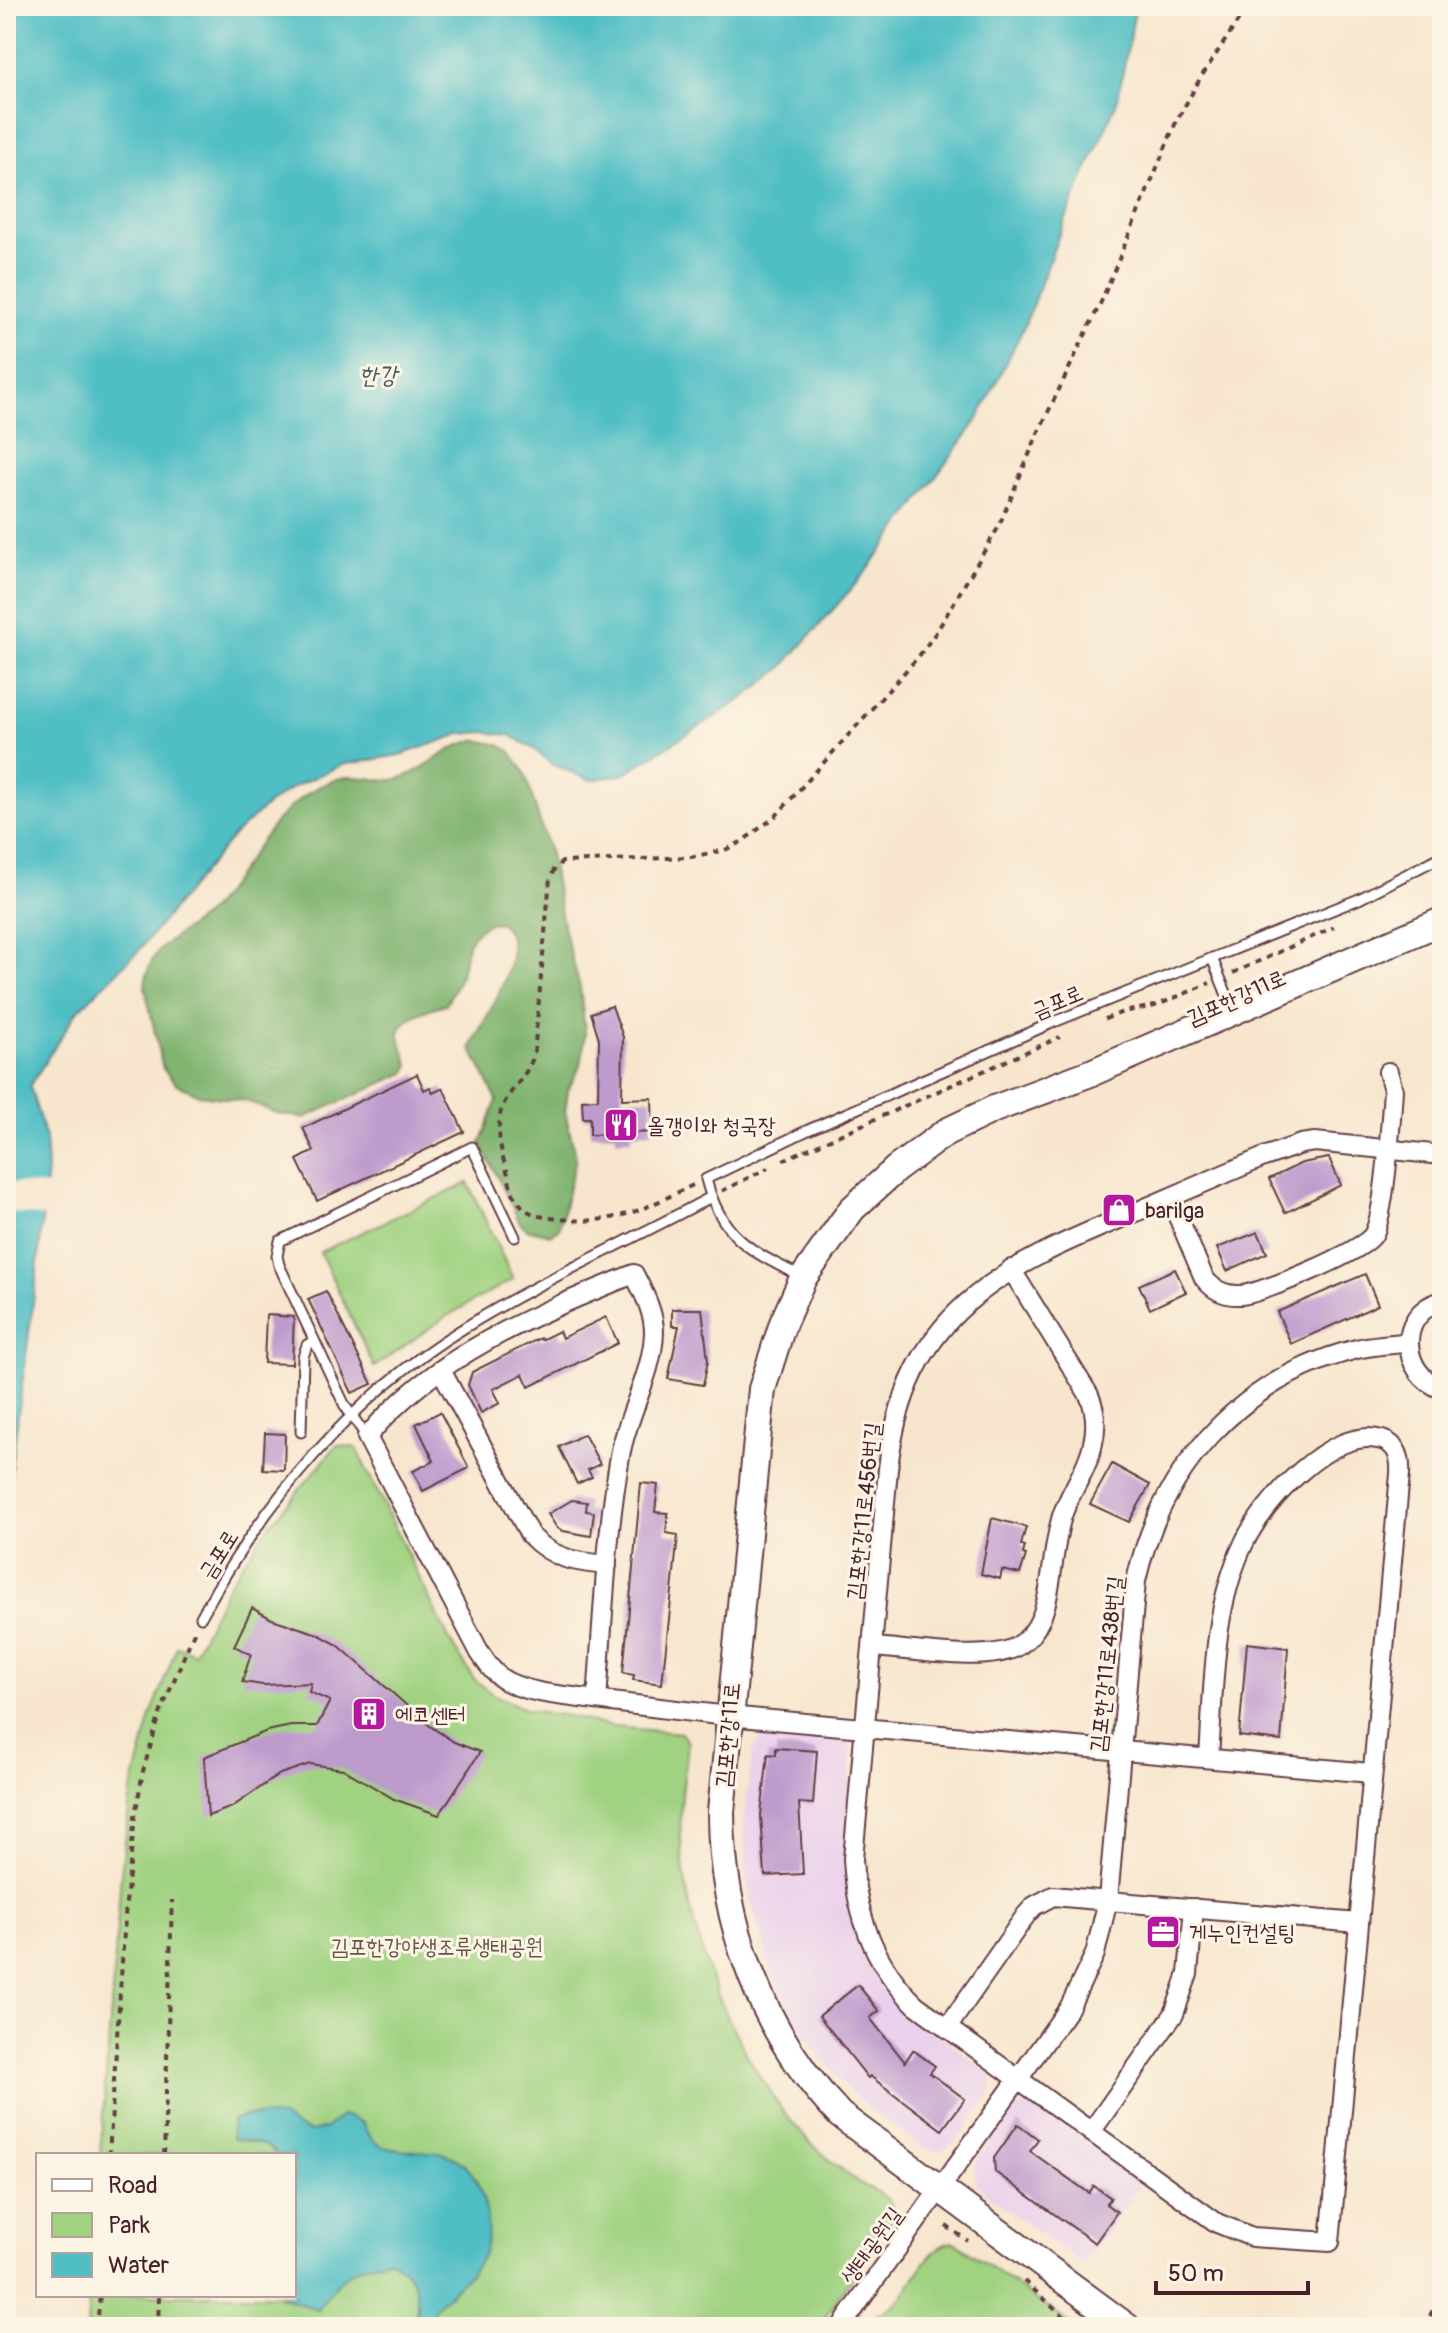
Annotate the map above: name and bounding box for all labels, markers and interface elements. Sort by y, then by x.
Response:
water label: 한강 [359,361,400,390]
street label: 김포한강11로 [1182,964,1290,1032]
street label: 금포로 [1027,979,1087,1025]
restaurant icon: 올갱이와 청국장 [602,1106,640,1144]
place label: 올갱이와 청국장 [647,1112,776,1140]
shop icon: barilga [1100,1191,1138,1229]
place label: barilga [1145,1197,1204,1225]
street label: 김포한강11로456번길 [841,1421,887,1601]
street label: 금포로 [193,1525,245,1584]
street label: 김포한강11로438번길 [1084,1574,1130,1754]
street label: 김포한강11로 [709,1681,747,1789]
building icon: 에코센터 [350,1695,388,1733]
place label: 에코센터 [395,1701,466,1729]
office icon: 게누인컨설팅 [1144,1913,1182,1951]
place label: 게누인컨설팅 [1189,1919,1295,1947]
park label: 김포한강야생조류생태공원 [331,1933,543,1961]
legend [36,2153,296,2297]
text: Road [108,2171,158,2200]
street label: 생태공원길 [834,2201,909,2290]
text: Park [108,2211,150,2240]
scale bar [1156,2245,1308,2295]
text: Water [108,2251,169,2280]
text: 50 m [1168,2259,1224,2288]

